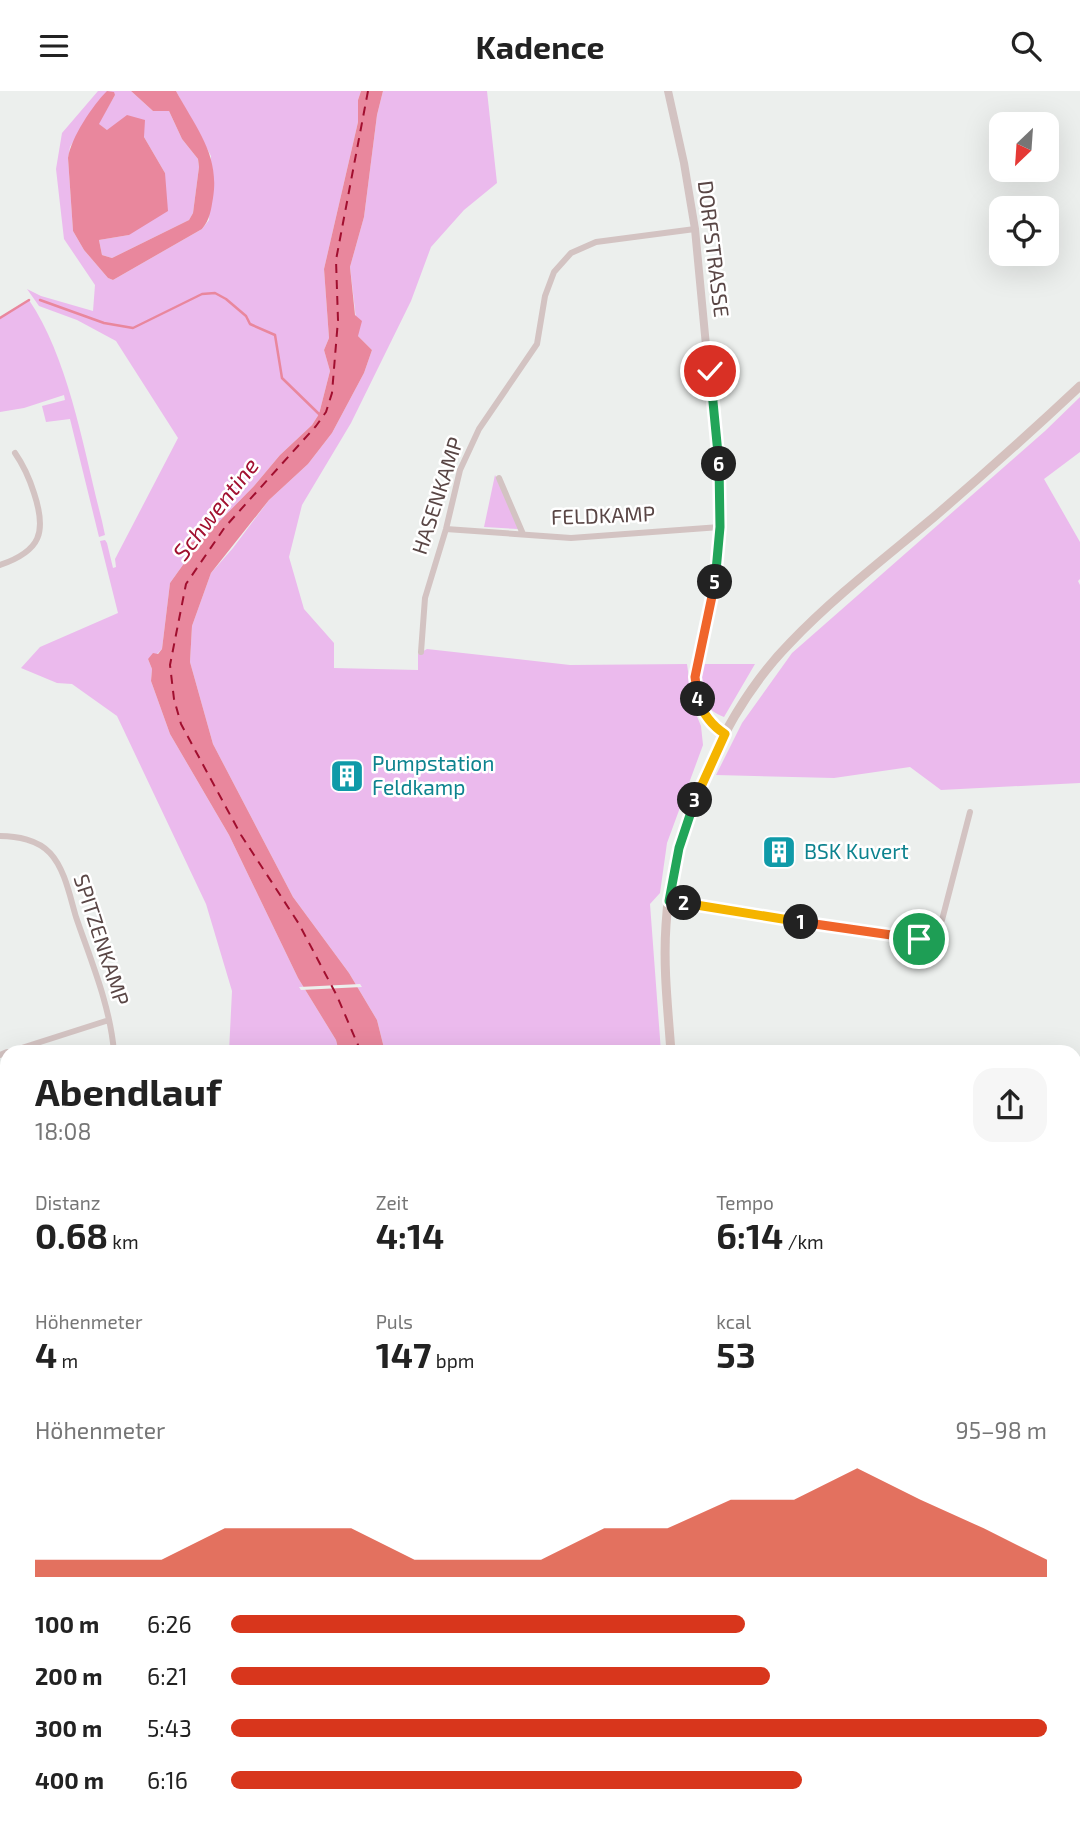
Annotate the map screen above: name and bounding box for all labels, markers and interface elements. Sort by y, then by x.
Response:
icon: menu [35,27,73,65]
text: Kadence [475,27,605,65]
icon: search [1007,27,1045,65]
north arrow [989,112,1059,182]
map controls [989,112,1059,266]
street label: DORFSTRASSE [694,179,735,319]
button: locate [989,196,1059,266]
pin [680,341,740,401]
icon: check [691,352,729,390]
street label: HASENKAMP [406,434,467,557]
pin: 6 [702,447,736,481]
water label: Schwentine [166,452,264,565]
text: 6 [713,452,724,475]
street label: FELDKAMP [550,500,655,529]
pin: 5 [698,565,732,599]
text: 5 [709,570,720,593]
pin: 4 [680,681,716,717]
text: 4 [691,687,704,710]
place label: Pumpstation Feldkamp [372,750,494,799]
building icon: Pumpstation Feldkamp [328,757,366,795]
pin: 3 [678,783,712,817]
text: 3 [689,788,700,811]
building icon: BSK Kuvert [760,833,798,871]
place label: BSK Kuvert [804,838,909,863]
street label: SPITZENKAMP [69,871,135,1008]
pin: 2 [666,885,702,921]
text: 2 [678,891,689,914]
pin: 1 [784,905,818,939]
pin [889,909,949,969]
text: 1 [796,910,805,933]
icon: arrive [900,920,938,958]
text: Abendlauf [35,1068,221,1114]
button: share [973,1068,1047,1142]
text: 18:08 [35,1117,91,1145]
text: Distanz [35,1191,100,1214]
text: Zeit [376,1191,409,1214]
text: Tempo [716,1191,774,1214]
text: 0.68 [35,1214,108,1256]
text: 4:14 [376,1214,444,1256]
text: 6:14 [716,1214,783,1256]
text: km [108,1230,139,1253]
text: /km [783,1230,824,1253]
text: Höhenmeter [35,1310,143,1333]
text: Puls [376,1310,413,1333]
text: kcal [716,1310,751,1333]
text: 4 [35,1333,57,1375]
text: 147 [376,1333,432,1375]
text: 53 [716,1333,756,1375]
text: m [57,1349,78,1372]
text: bpm [432,1349,474,1372]
text: Höhenmeter [35,1416,165,1444]
text: 95–98 m [956,1416,1047,1444]
text: 100 m [35,1610,99,1638]
text: 6:26 [147,1610,192,1638]
text: 200 m [35,1662,103,1690]
text: 6:21 [147,1662,188,1690]
text: 300 m [35,1714,102,1742]
text: 5:43 [147,1714,192,1742]
text: 400 m [35,1766,104,1794]
text: 6:16 [147,1766,188,1794]

